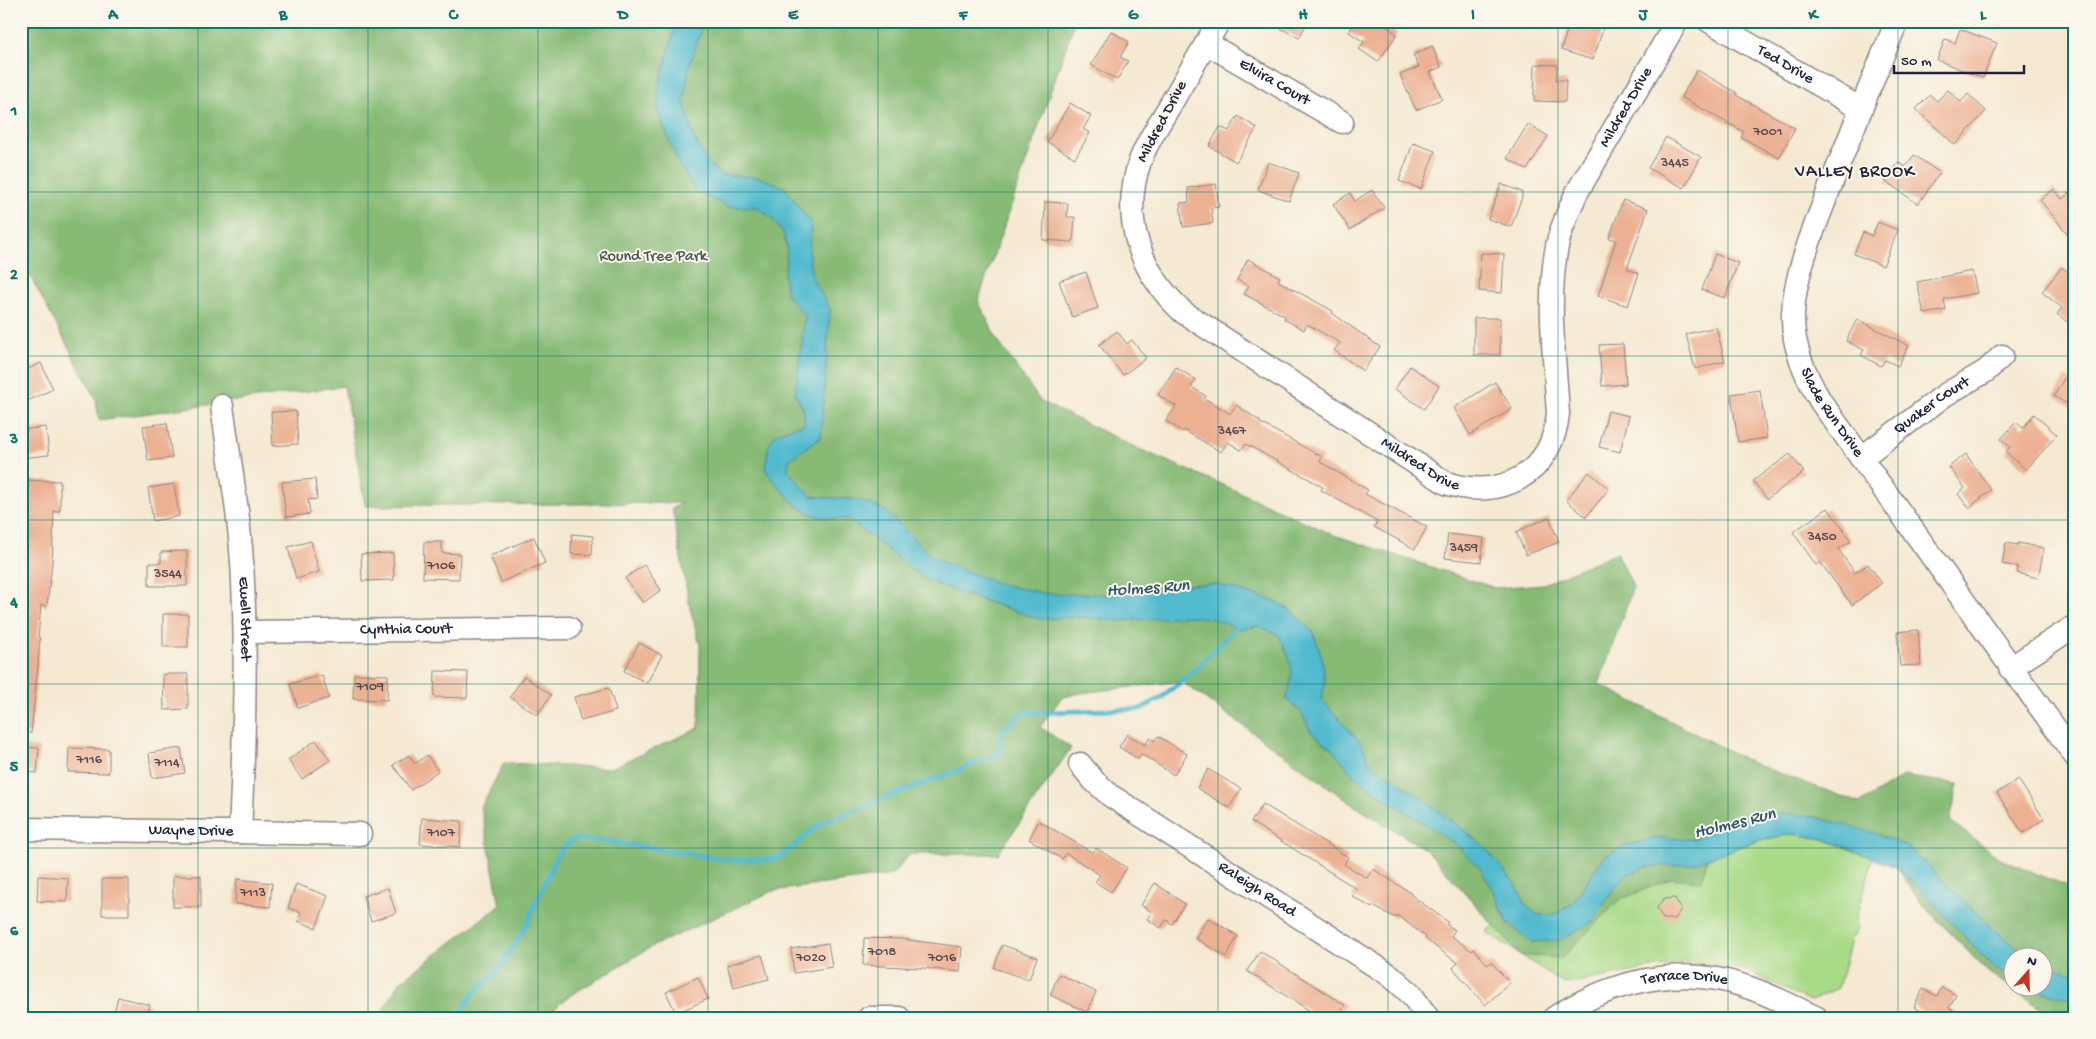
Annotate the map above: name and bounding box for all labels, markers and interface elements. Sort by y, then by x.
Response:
text: A [107,7,119,26]
text: B [278,7,288,26]
text: C [448,7,459,26]
text: D [616,7,629,26]
text: E [788,7,799,26]
text: F [958,7,969,26]
text: G [1128,7,1139,26]
text: H [1298,7,1308,26]
text: I [1471,7,1475,26]
text: J [1638,7,1649,26]
text: K [1808,7,1820,26]
text: L [1980,7,1987,26]
street label: Ted Drive [1752,41,1818,89]
scale bar [1894,42,2024,74]
text: 50 m [1901,53,1932,71]
street label: Elvira Court [1235,55,1315,111]
street label: Mildred Drive [1596,64,1658,151]
street label: Mildred Drive [1134,77,1193,166]
text: 1 [10,103,17,122]
house number: 7001 [1753,124,1782,141]
house number: 3445 [1660,155,1689,172]
district label: VALLEY BROOK [1794,162,1916,183]
park label: Round Tree Park [599,248,709,267]
text: 2 [10,267,18,286]
street label: Slade Run Drive [1795,365,1868,462]
street label: Quaker Court [1890,372,1975,439]
house number: 3467 [1217,423,1247,440]
text: 3 [9,431,18,450]
street label: Mildred Drive [1377,434,1462,496]
house number: 3450 [1806,529,1837,546]
house number: 3459 [1449,540,1478,557]
house number: 7106 [426,558,456,575]
house number: 3544 [153,566,182,583]
street label: Ewell Street [233,576,254,662]
water label: Holmes Run [1106,576,1191,602]
text: 4 [9,595,18,614]
street label: Cynthia Court [360,620,454,640]
house number: 7109 [355,679,384,696]
house number: 7116 [75,752,103,769]
house number: 7114 [153,755,180,772]
text: 5 [10,759,19,778]
water label: Holmes Run [1692,804,1778,844]
street label: Wayne Drive [148,821,234,842]
house number: 7107 [426,825,456,842]
street label: Raleigh Road [1214,858,1301,923]
house number: 7113 [239,885,266,902]
text: 6 [10,923,19,942]
house number: 7018 [867,944,897,961]
north arrow [2004,946,2054,996]
house number: 7020 [795,950,826,967]
house number: 7016 [927,950,957,967]
text: N [2024,953,2039,972]
street label: Terrace Drive [1639,967,1731,991]

